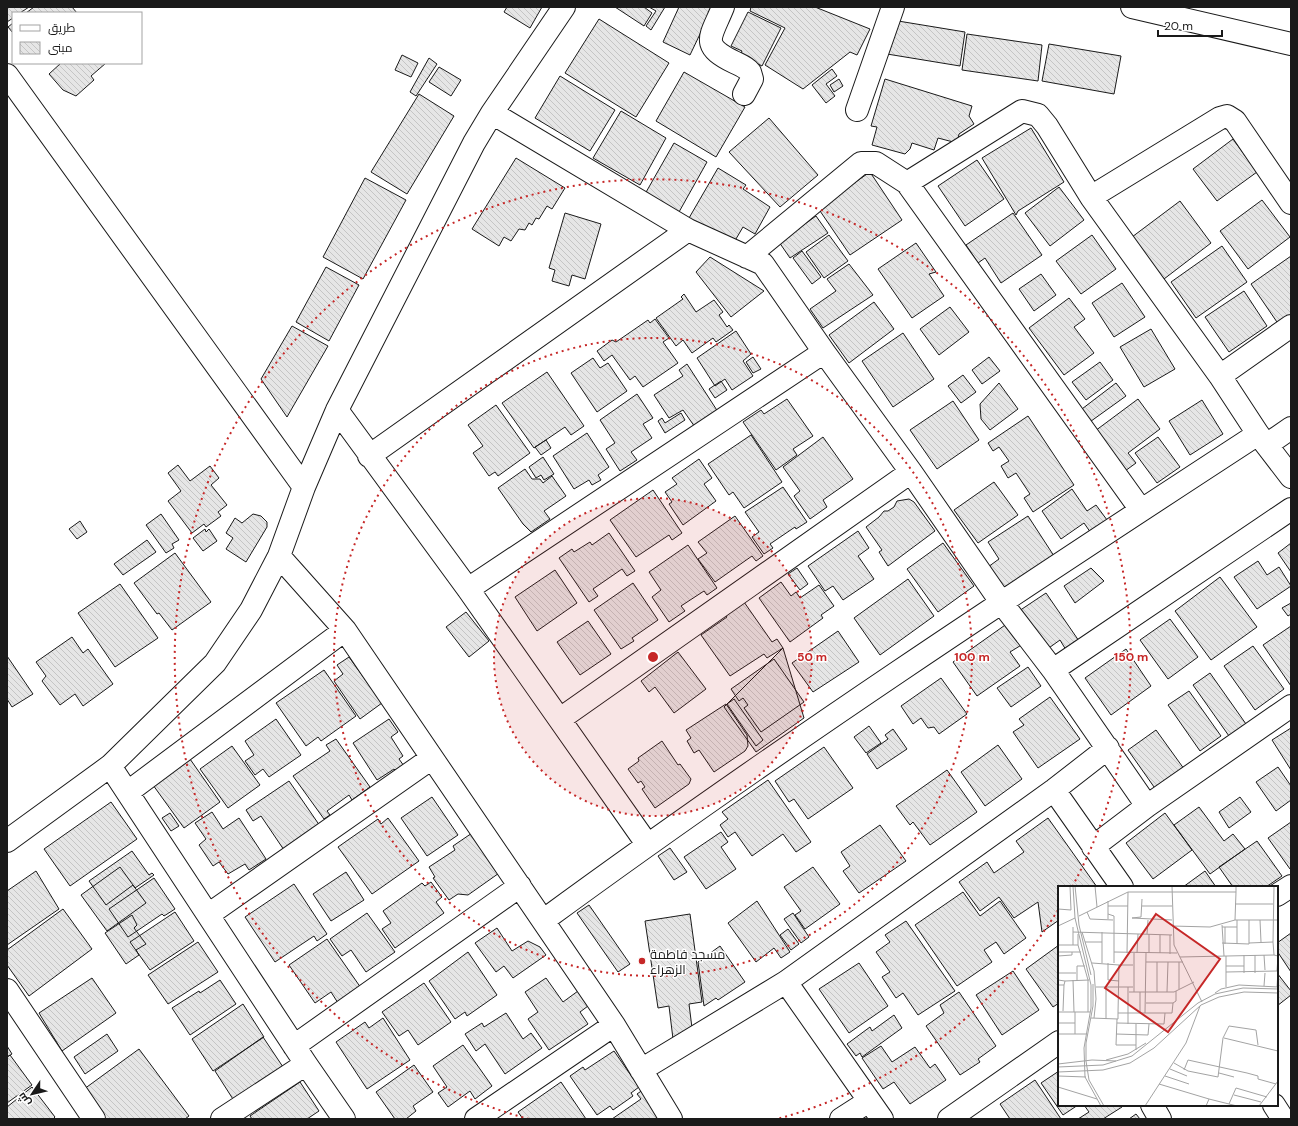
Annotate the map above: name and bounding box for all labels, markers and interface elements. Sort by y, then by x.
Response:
legend [12,12,142,64]
scale bar [1158,12,1222,38]
text: 20 m [1164,18,1193,34]
text: طريق [48,20,76,36]
text: مبنى [48,40,73,56]
text: 50 m [797,649,827,665]
text: 100 m [954,649,990,665]
text: 150 m [1114,649,1148,665]
centre of rings [646,650,660,664]
inset map [1058,886,1278,1106]
place label: مسجد فاطمة الزهراء [650,946,725,978]
marker: مسجد فاطمة الزهراء [637,956,647,966]
north arrow [12,1074,52,1114]
text: ش [14,1090,34,1110]

